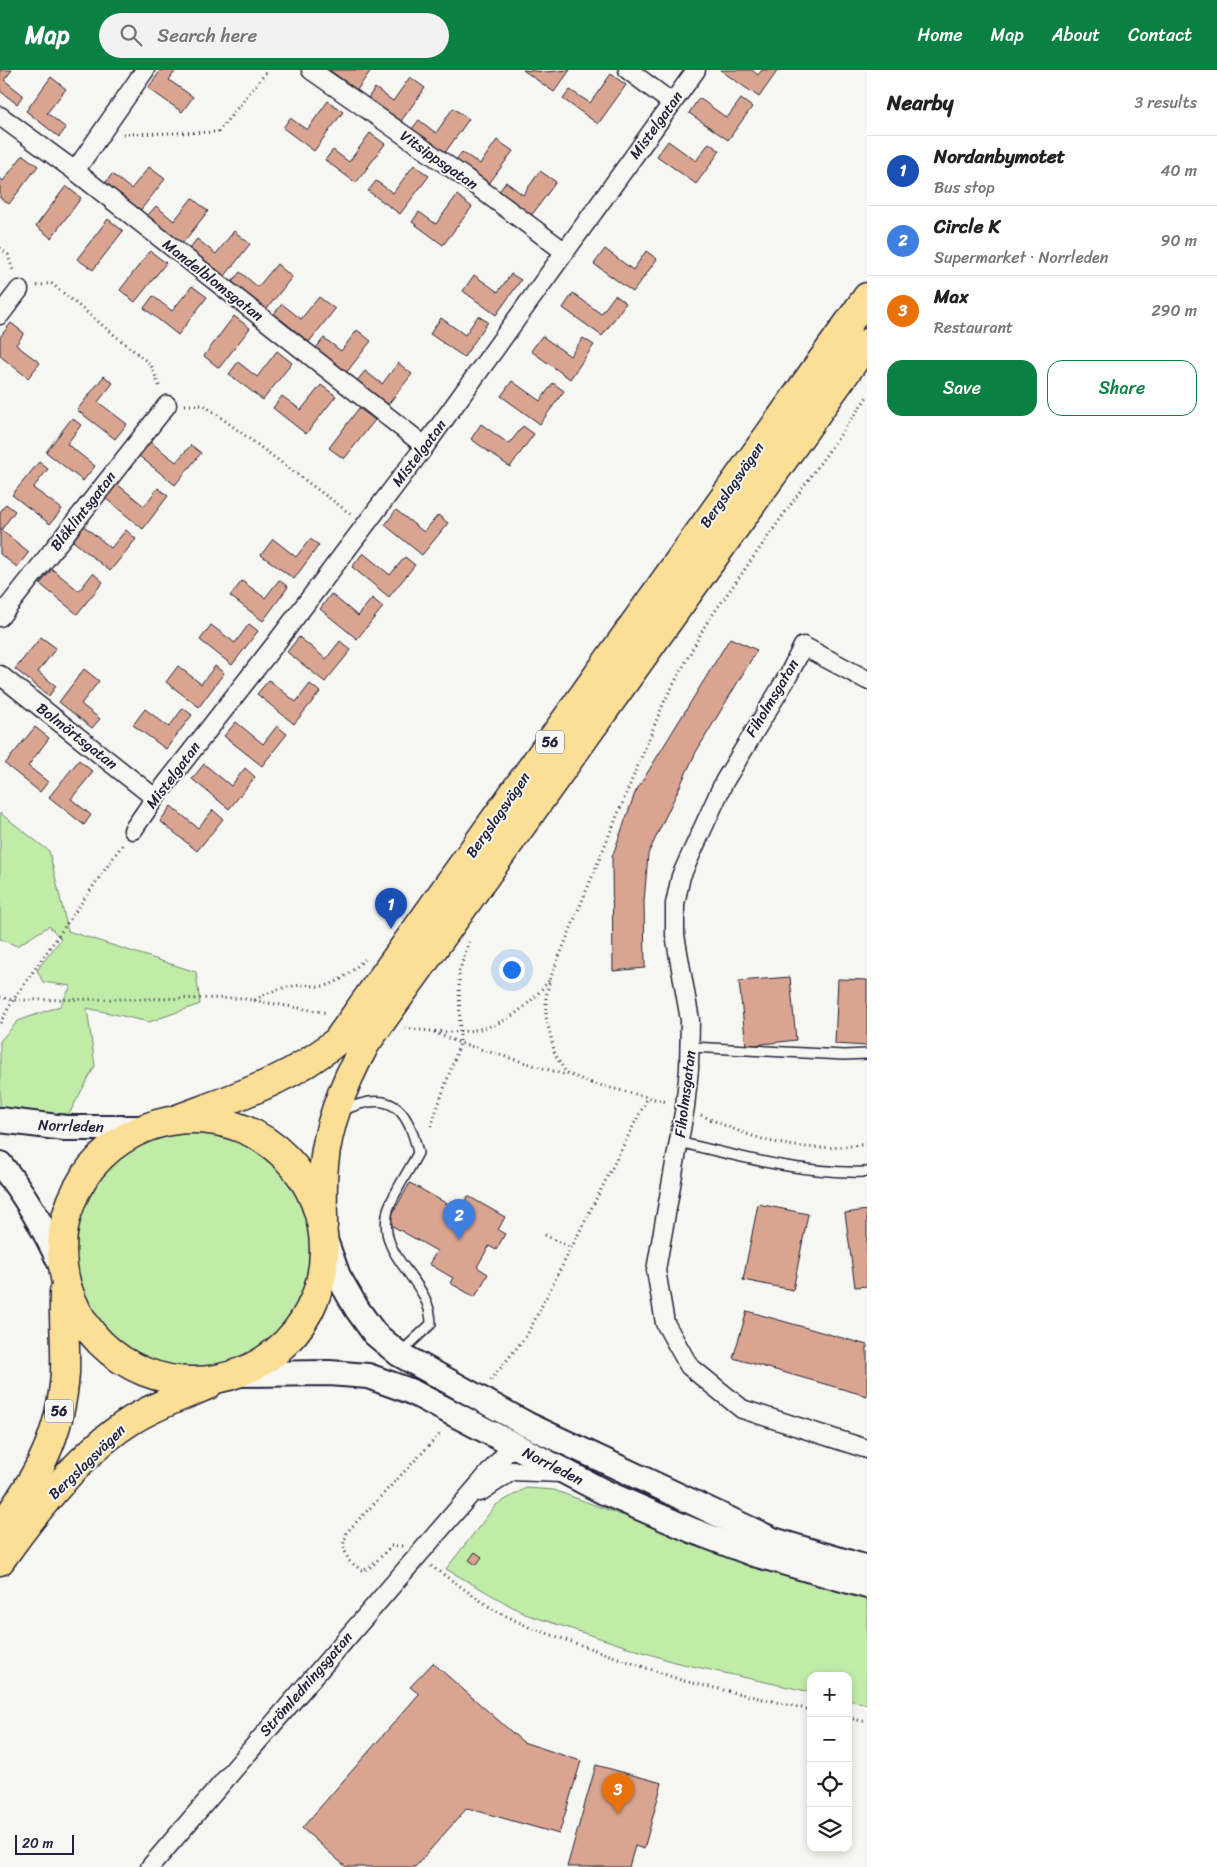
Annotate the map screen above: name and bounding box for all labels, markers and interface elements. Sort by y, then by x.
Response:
search box [99,13,449,58]
text: Map [25,14,69,56]
text: Search here [157,19,257,52]
text: Home [918,19,963,51]
text: Map [991,19,1024,51]
text: About [1052,19,1100,51]
text: Contact [1128,19,1192,51]
icon: search [117,21,145,49]
text: Nearby [887,84,953,122]
street label: Mistelgatan [622,85,690,165]
text: 3 results [1134,88,1197,117]
street label: Vitsippsgatan [394,123,484,197]
text: Nordanbymotet [934,140,1065,173]
text: 1 [900,156,906,185]
text: 40 m [1160,156,1197,185]
text: Bus stop [934,173,995,202]
text: Circle K [934,210,1000,243]
text: 2 [898,226,908,255]
text: 90 m [1161,226,1197,255]
street label: Mandelblomsgatan [157,232,269,328]
text: Supermarket · Norrleden [934,243,1108,272]
text: Max [934,280,969,313]
text: 3 [899,296,907,325]
text: 290 m [1151,296,1197,325]
text: Restaurant [934,313,1013,342]
button: Save [887,360,1037,416]
button: Share [1047,360,1197,416]
street label: Mistelgatan [385,414,453,492]
street label: Bergslagsvägen [693,437,771,533]
street label: Blåklintsgatan [43,465,123,557]
street label: Fiholmsgatan [738,654,806,742]
street label: Bolmörtsgatan [31,696,123,776]
road number: 56 [536,730,564,754]
street label: Mistelgatan [139,736,207,814]
street label: Bergslagsvägen [459,767,537,863]
pin: 1 [375,888,407,929]
your location [499,957,525,983]
street label: Fiholmsgatan [667,1049,703,1139]
street label: Norrleden [38,1112,104,1140]
pin: 2 [443,1199,475,1240]
road number: 56 [45,1400,73,1422]
street label: Bergslagsvägen [42,1418,132,1506]
street label: Norrleden [518,1440,588,1492]
street label: Strömledningsgatan [253,1625,359,1743]
map controls [807,1672,852,1852]
button: + [807,1672,852,1717]
button: − [807,1717,852,1762]
button: locate [807,1762,852,1807]
pin: 3 [602,1773,634,1814]
button: layers [807,1807,852,1852]
text: 20 m [22,1831,53,1856]
scale bar [15,1832,74,1855]

